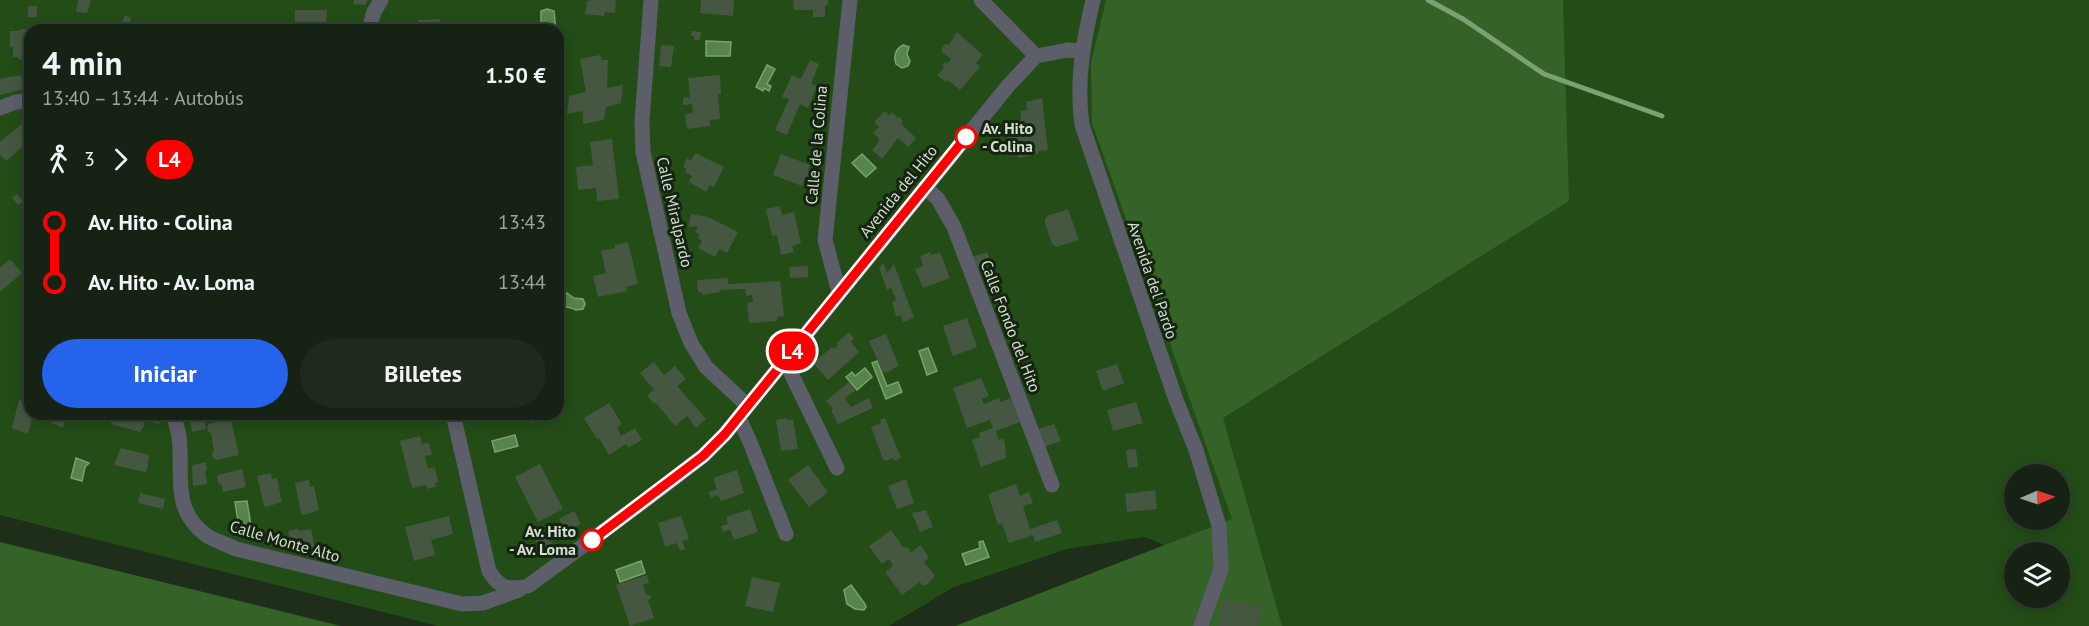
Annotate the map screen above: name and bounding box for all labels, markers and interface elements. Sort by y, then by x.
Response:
text: 4 min [42,41,123,84]
text: 1.50 € [485,61,546,89]
text: 13:40 – 13:44 · Autobús [42,85,244,111]
street label: Calle de la Colina [801,85,831,205]
place label: Av. Hito - Colina [982,118,1033,156]
marker: Av. Hito - Colina [955,126,977,148]
street label: Avenida del Hito [855,141,941,241]
icon: walk [42,143,75,176]
icon: forward [104,143,137,176]
text: 3 [84,146,95,172]
text: L4 [158,146,181,173]
street label: Calle Miralpardo [653,155,697,269]
text: Av. Hito - Colina [88,208,233,236]
text: 13:43 [498,209,546,235]
street label: Avenida del Pardo [1124,219,1182,341]
street label: Calle Fondo del Hito [977,257,1045,395]
text: Av. Hito - Av. Loma [88,268,255,296]
text: 13:44 [498,269,546,295]
line badge: L4 [765,332,819,370]
text: L4 [781,338,803,365]
button: Iniciar [42,339,288,408]
button: Billetes [300,339,546,408]
north arrow [2004,464,2070,530]
map controls [2004,464,2070,608]
street label: Calle Monte Alto [228,516,342,566]
place label: Av. Hito - Av. Loma [509,521,576,559]
marker: Av. Hito - Av. Loma [581,529,603,551]
button: layers [2004,542,2070,608]

